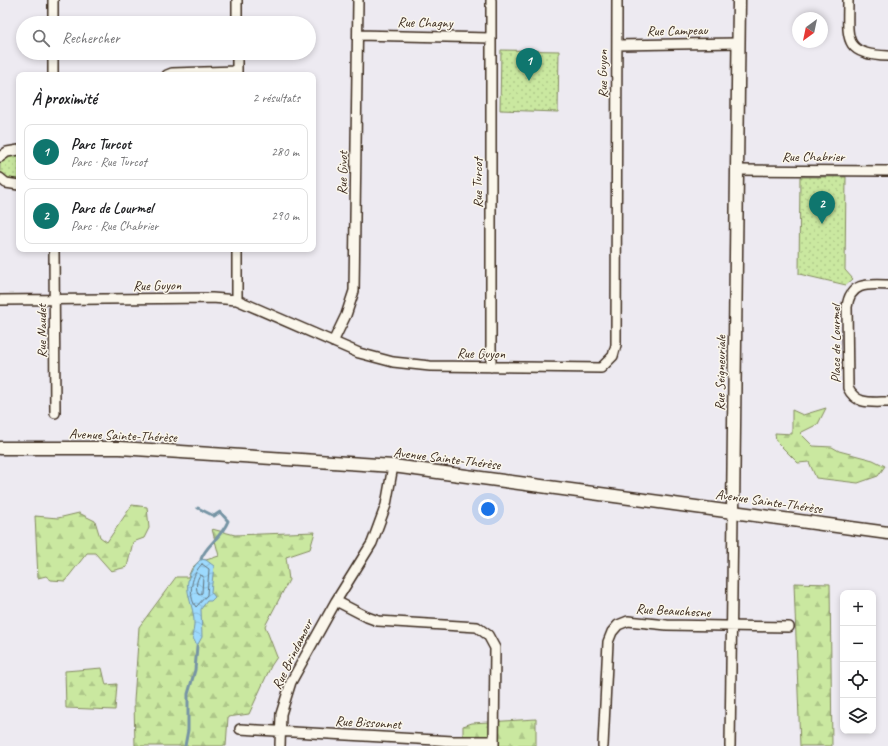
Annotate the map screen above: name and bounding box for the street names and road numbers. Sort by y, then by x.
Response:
street label: Rue Chagny [397,14,454,32]
street label: Rue Campeau [646,21,709,40]
street label: Rue Guyon [594,49,611,98]
street label: Rue Chabrier [782,148,846,165]
street label: Rue Givot [334,149,351,195]
street label: Rue Turcot [469,156,486,208]
street label: Rue Guyon [133,277,182,294]
street label: Place de Lourmel [827,302,844,383]
street label: Rue Naudet [33,303,50,358]
street label: Rue Seigneuriale [711,334,730,411]
street label: Rue Guyon [457,345,506,362]
street label: Avenue Sainte-Thérèse [69,425,179,446]
street label: Avenue Sainte-Thérèse [392,443,503,474]
street label: Avenue Sainte-Thérèse [714,486,825,518]
street label: Rue Beauchesne [635,600,712,621]
street label: Rue Brindamour [268,615,317,692]
street label: Rue Bissonnet [334,712,403,733]

